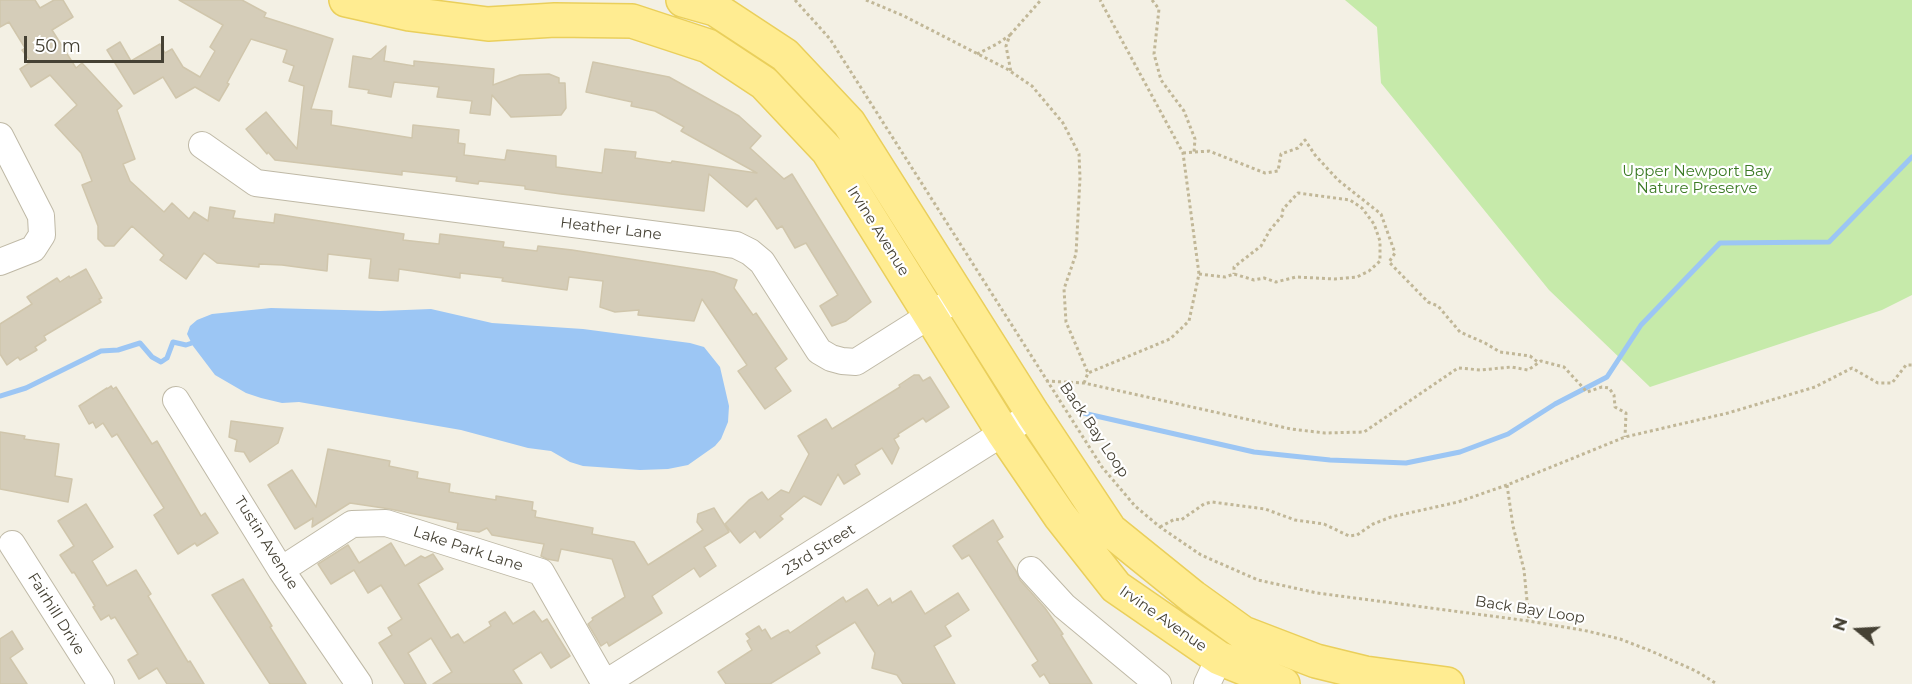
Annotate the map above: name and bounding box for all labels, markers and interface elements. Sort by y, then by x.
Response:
scale bar [27,24,166,62]
text: 50 m [35,35,81,57]
park label: Upper Newport Bay Nature Preserve [1622,163,1772,198]
street label: Irvine Avenue [843,183,913,279]
street label: Heather Lane [559,214,663,244]
street label: Back Bay Loop [1055,379,1133,481]
street label: Tustin Avenue [230,493,302,593]
street label: 23rd Street [779,521,859,579]
street label: Lake Park Lane [411,523,525,575]
street label: Fairhill Drive [24,570,88,658]
street label: Irvine Avenue [1116,582,1210,656]
street label: Back Bay Loop [1474,592,1586,628]
north arrow [1828,600,1888,660]
text: N [1829,615,1851,633]

